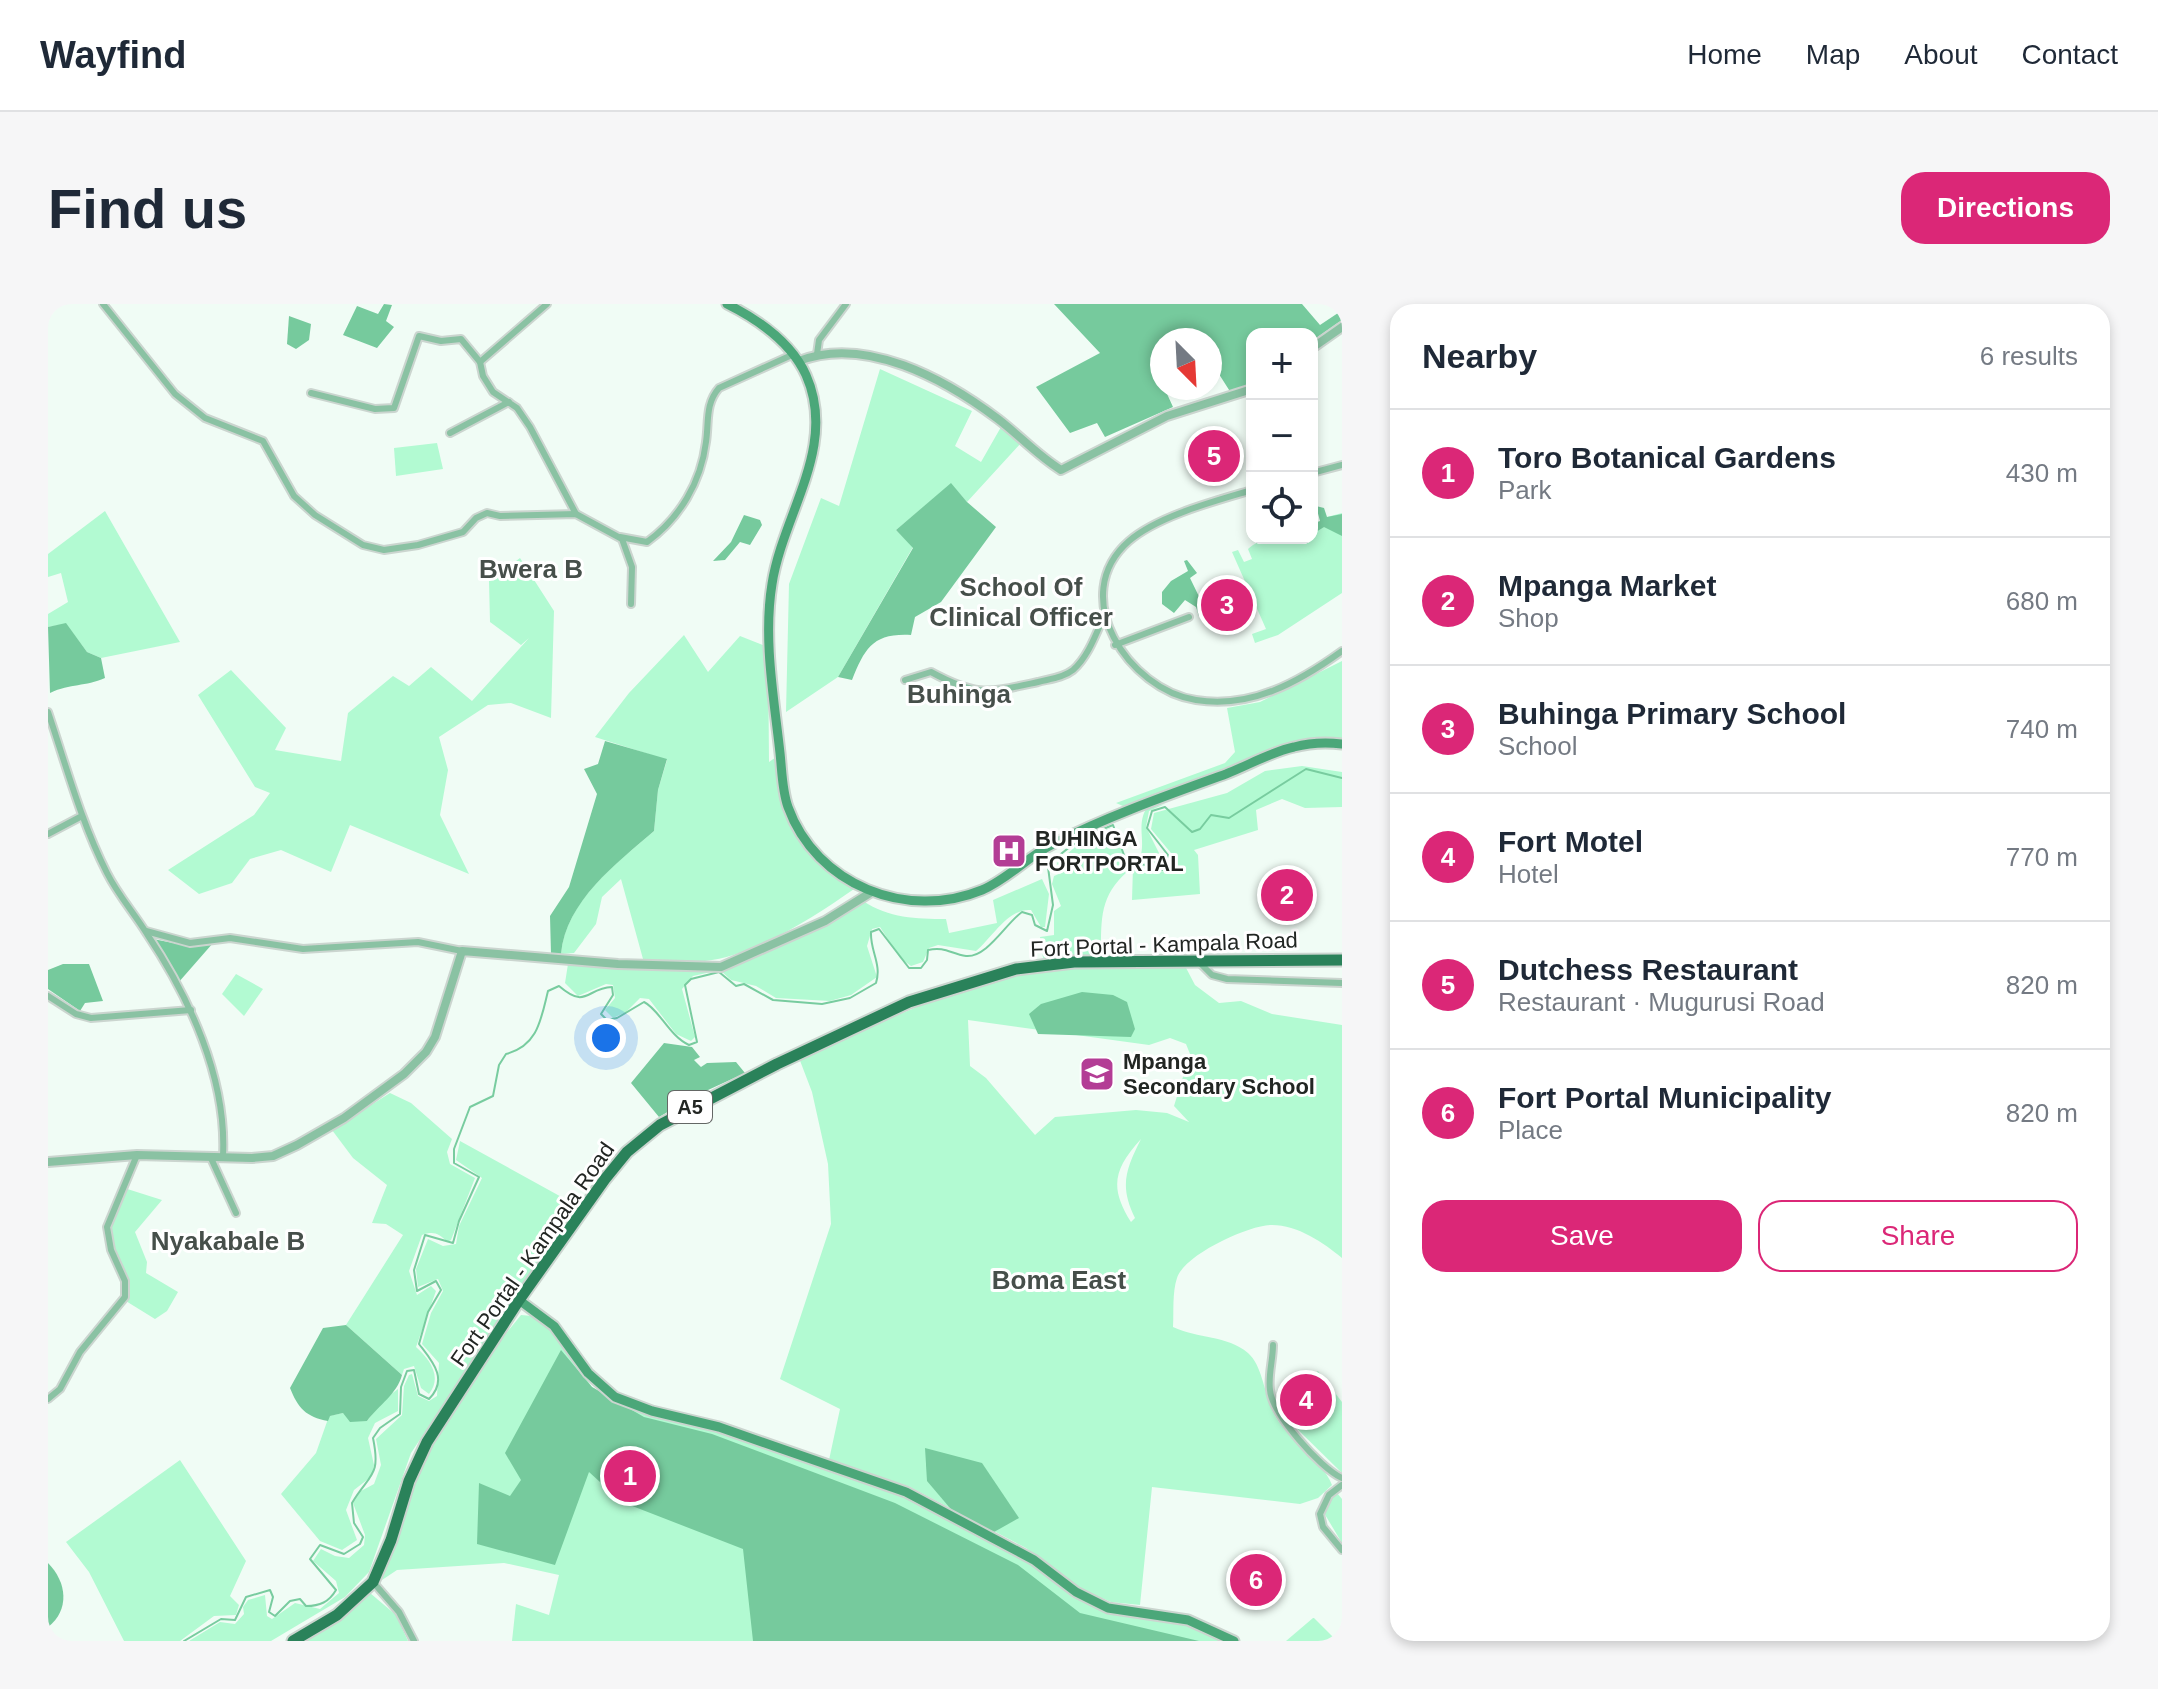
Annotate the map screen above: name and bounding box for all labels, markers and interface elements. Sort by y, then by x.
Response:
text: Wayfind [40,34,186,76]
text: Home [1687,39,1762,70]
text: Map [1806,39,1860,70]
text: About [1904,39,1978,70]
text: Contact [2022,39,2118,70]
button: Directions [1901,172,2110,244]
text: Find us [48,177,247,240]
north arrow [1150,328,1222,400]
map controls [1246,328,1318,544]
button: + [1246,328,1318,400]
text: Nearby [1422,337,1537,375]
text: 6 results [1980,341,2078,371]
button: − [1246,400,1318,472]
pin: 5 [1188,426,1240,486]
text: Toro Botanical Gardens [1498,441,1836,474]
text: 1 [1441,458,1455,488]
text: 430 m [2006,458,2078,488]
button: locate [1246,472,1318,544]
text: Park [1498,475,1551,505]
district label: Bwera B [479,554,583,584]
text: Mpanga Market [1498,569,1716,602]
district label: School Of Clinical Officer [929,572,1113,632]
pin: 3 [1201,575,1253,635]
text: 2 [1441,586,1455,616]
text: 680 m [2006,586,2078,616]
text: Shop [1498,603,1559,633]
district label: Buhinga [907,679,1012,709]
text: Buhinga Primary School [1498,697,1846,730]
text: 3 [1441,714,1455,744]
text: 740 m [2006,714,2078,744]
text: School [1498,731,1578,761]
text: Fort Motel [1498,825,1643,858]
place label: BUHINGA FORTPORTAL [1035,826,1184,876]
hospital icon: BUHINGA FORTPORTAL [990,832,1028,870]
text: 4 [1441,842,1455,872]
text: 770 m [2006,842,2078,872]
text: Hotel [1498,859,1559,889]
pin: 2 [1261,865,1313,925]
street label: Fort Portal - Kampala Road [1030,927,1298,962]
text: Dutchess Restaurant [1498,953,1798,986]
text: 5 [1441,970,1455,1000]
text: 820 m [2006,970,2078,1000]
text: Restaurant · Mugurusi Road [1498,987,1825,1017]
your location [586,1018,626,1058]
place label: Mpanga Secondary School [1123,1049,1315,1099]
school or university icon: Mpanga Secondary School [1078,1055,1116,1093]
text: Fort Portal Municipality [1498,1081,1831,1114]
road number: A5 [668,1091,712,1123]
text: 6 [1441,1098,1455,1128]
text: 820 m [2006,1098,2078,1128]
text: Place [1498,1115,1563,1145]
street label: Fort Portal - Kampala Road [445,1137,619,1371]
button: Save [1422,1200,1742,1272]
button: Share [1758,1200,2078,1272]
district label: Nyakabale B [151,1226,305,1256]
district label: Boma East [992,1265,1127,1295]
pin: 4 [1280,1370,1332,1430]
pin: 1 [604,1446,656,1506]
pin: 6 [1230,1550,1282,1610]

